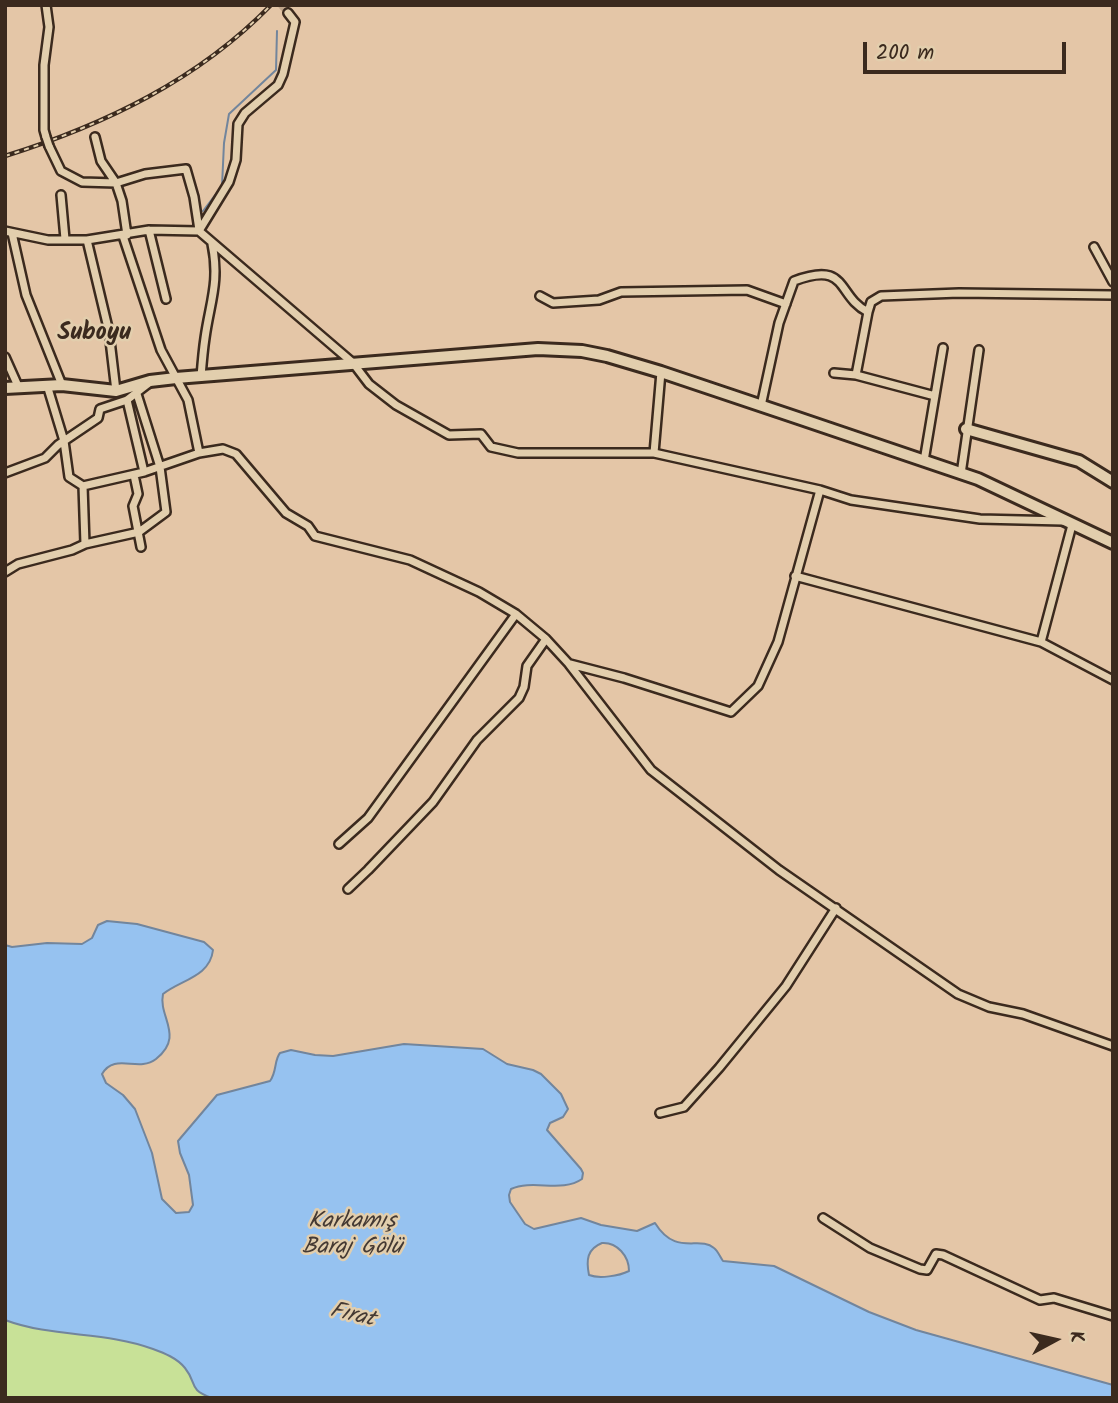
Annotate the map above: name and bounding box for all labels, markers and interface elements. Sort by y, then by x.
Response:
scale bar [866,28,1069,72]
text: 200 m [876,37,934,70]
district label: Suboyu [57,321,131,349]
water label: Karkamış Baraj Gölü [302,1209,402,1263]
water label: Fırat [327,1298,377,1336]
north arrow [1020,1305,1090,1375]
text: K [1060,1329,1091,1345]

